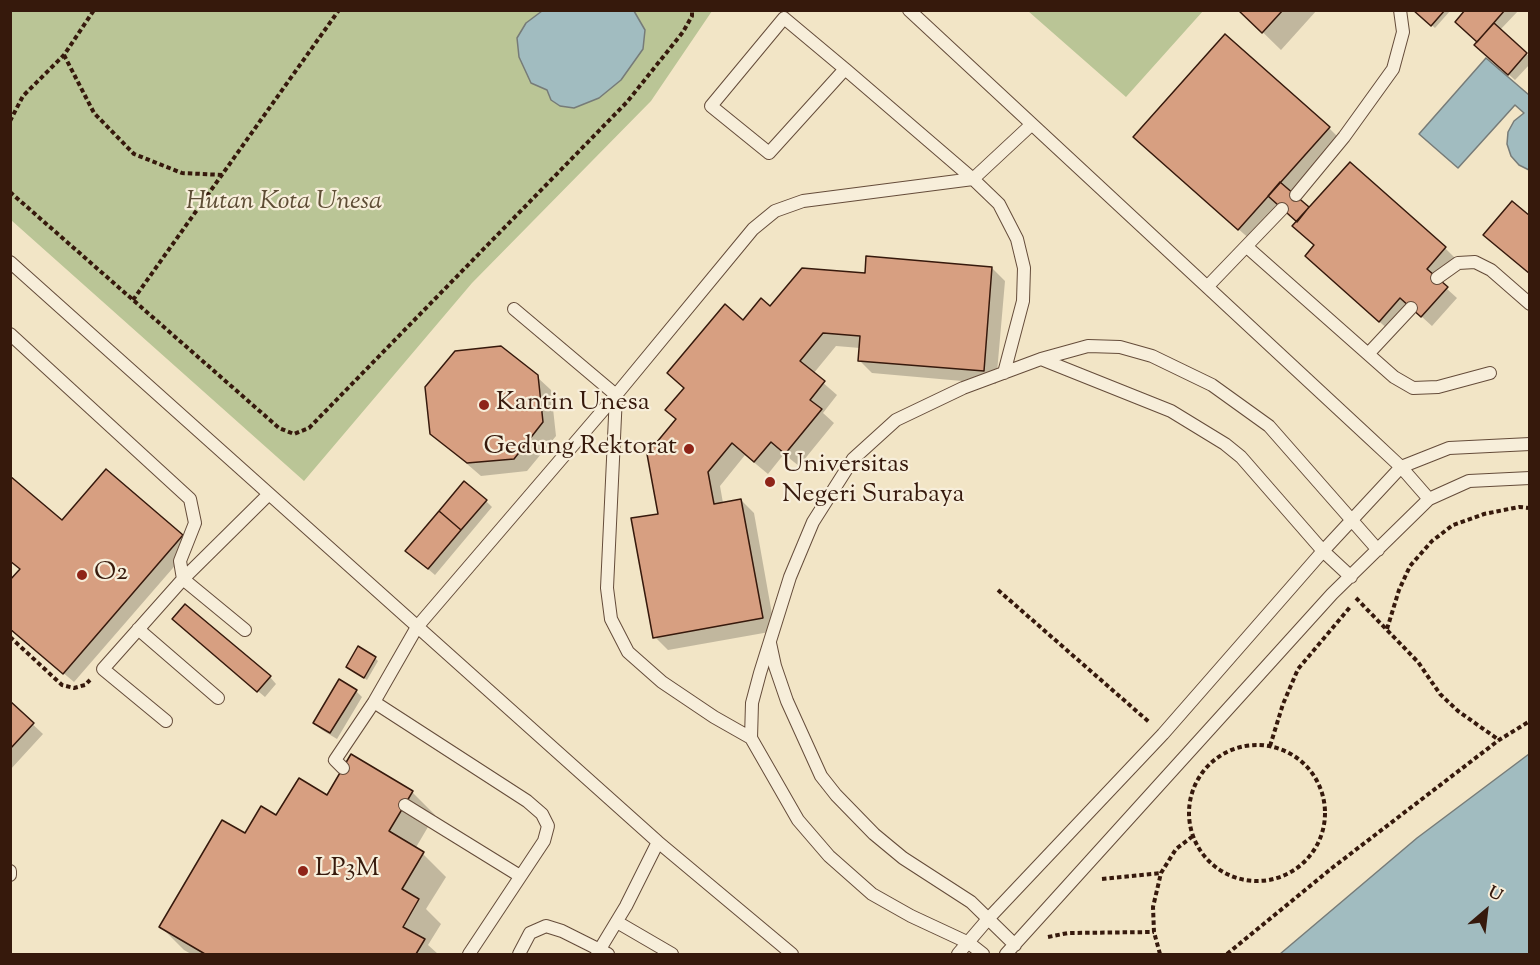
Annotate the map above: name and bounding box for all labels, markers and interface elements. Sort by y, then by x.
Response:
park label: Hutan Kota Unesa [186,188,382,220]
place label: Kantin Unesa [496,389,650,421]
marker: Kantin Unesa [477,398,491,412]
place label: Gedung Rektorat [484,433,677,465]
marker: Gedung Rektorat [682,442,696,456]
place label: Universitas Negeri Surabaya [782,451,965,512]
marker: Universitas Negeri Surabaya [763,475,777,489]
place label: O2 [94,559,128,591]
marker: O2 [75,568,89,582]
place label: LP3M [315,855,379,887]
marker: LP3M [296,864,310,878]
north arrow [1456,881,1516,941]
text: U [1484,881,1506,908]

